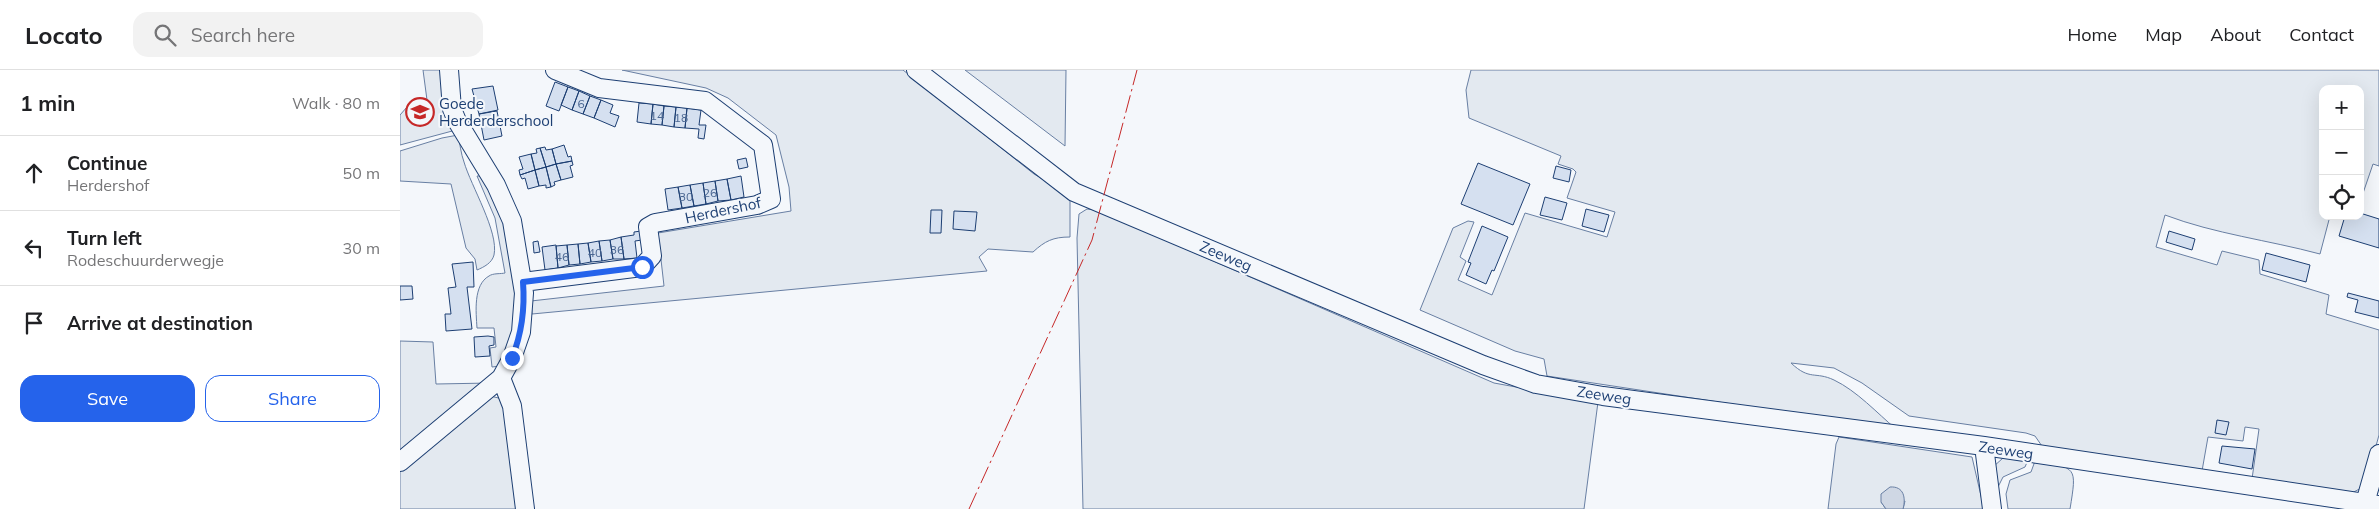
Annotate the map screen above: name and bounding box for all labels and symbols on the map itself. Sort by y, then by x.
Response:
place label: Goede Herderderschool [439,94,553,130]
house number: 6 [577,96,585,111]
school or university icon: Goede Herderderschool [405,97,435,127]
house number: 14 [650,108,664,123]
house number: 18 [674,110,688,125]
house number: 26 [703,185,717,200]
house number: 30 [679,189,693,204]
street label: Herdershof [683,192,764,227]
street label: Zeeweg [1197,236,1255,276]
house number: 36 [610,242,624,257]
house number: 40 [588,245,602,260]
house number: 46 [555,249,569,264]
route start [631,256,654,279]
route end [501,347,524,370]
street label: Zeeweg [1575,381,1633,409]
street label: Zeeweg [1977,437,2035,463]

